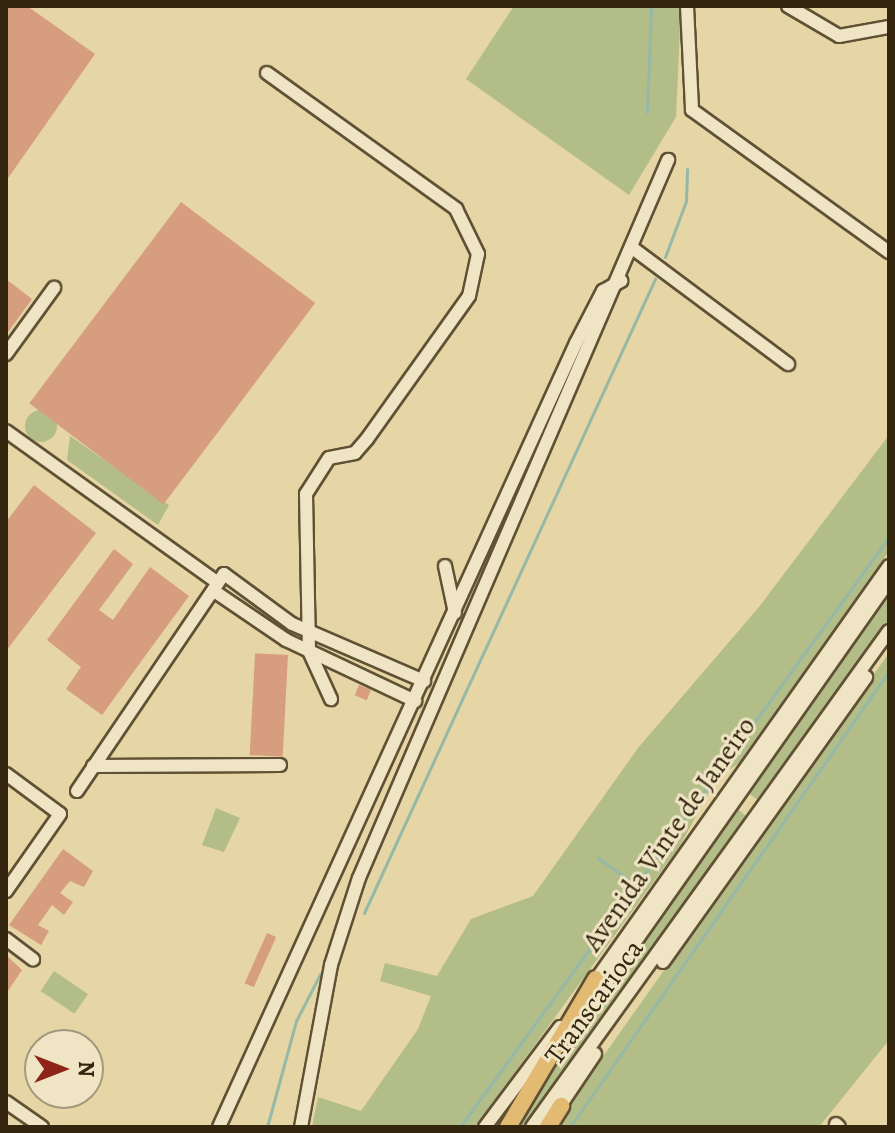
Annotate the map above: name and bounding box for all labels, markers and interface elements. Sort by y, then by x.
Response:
street label: Avenida Vinte de Janeiro [575,710,763,958]
street label: Transcarioca [537,933,651,1071]
north arrow [24,1029,104,1109]
text: N [71,1061,101,1077]

